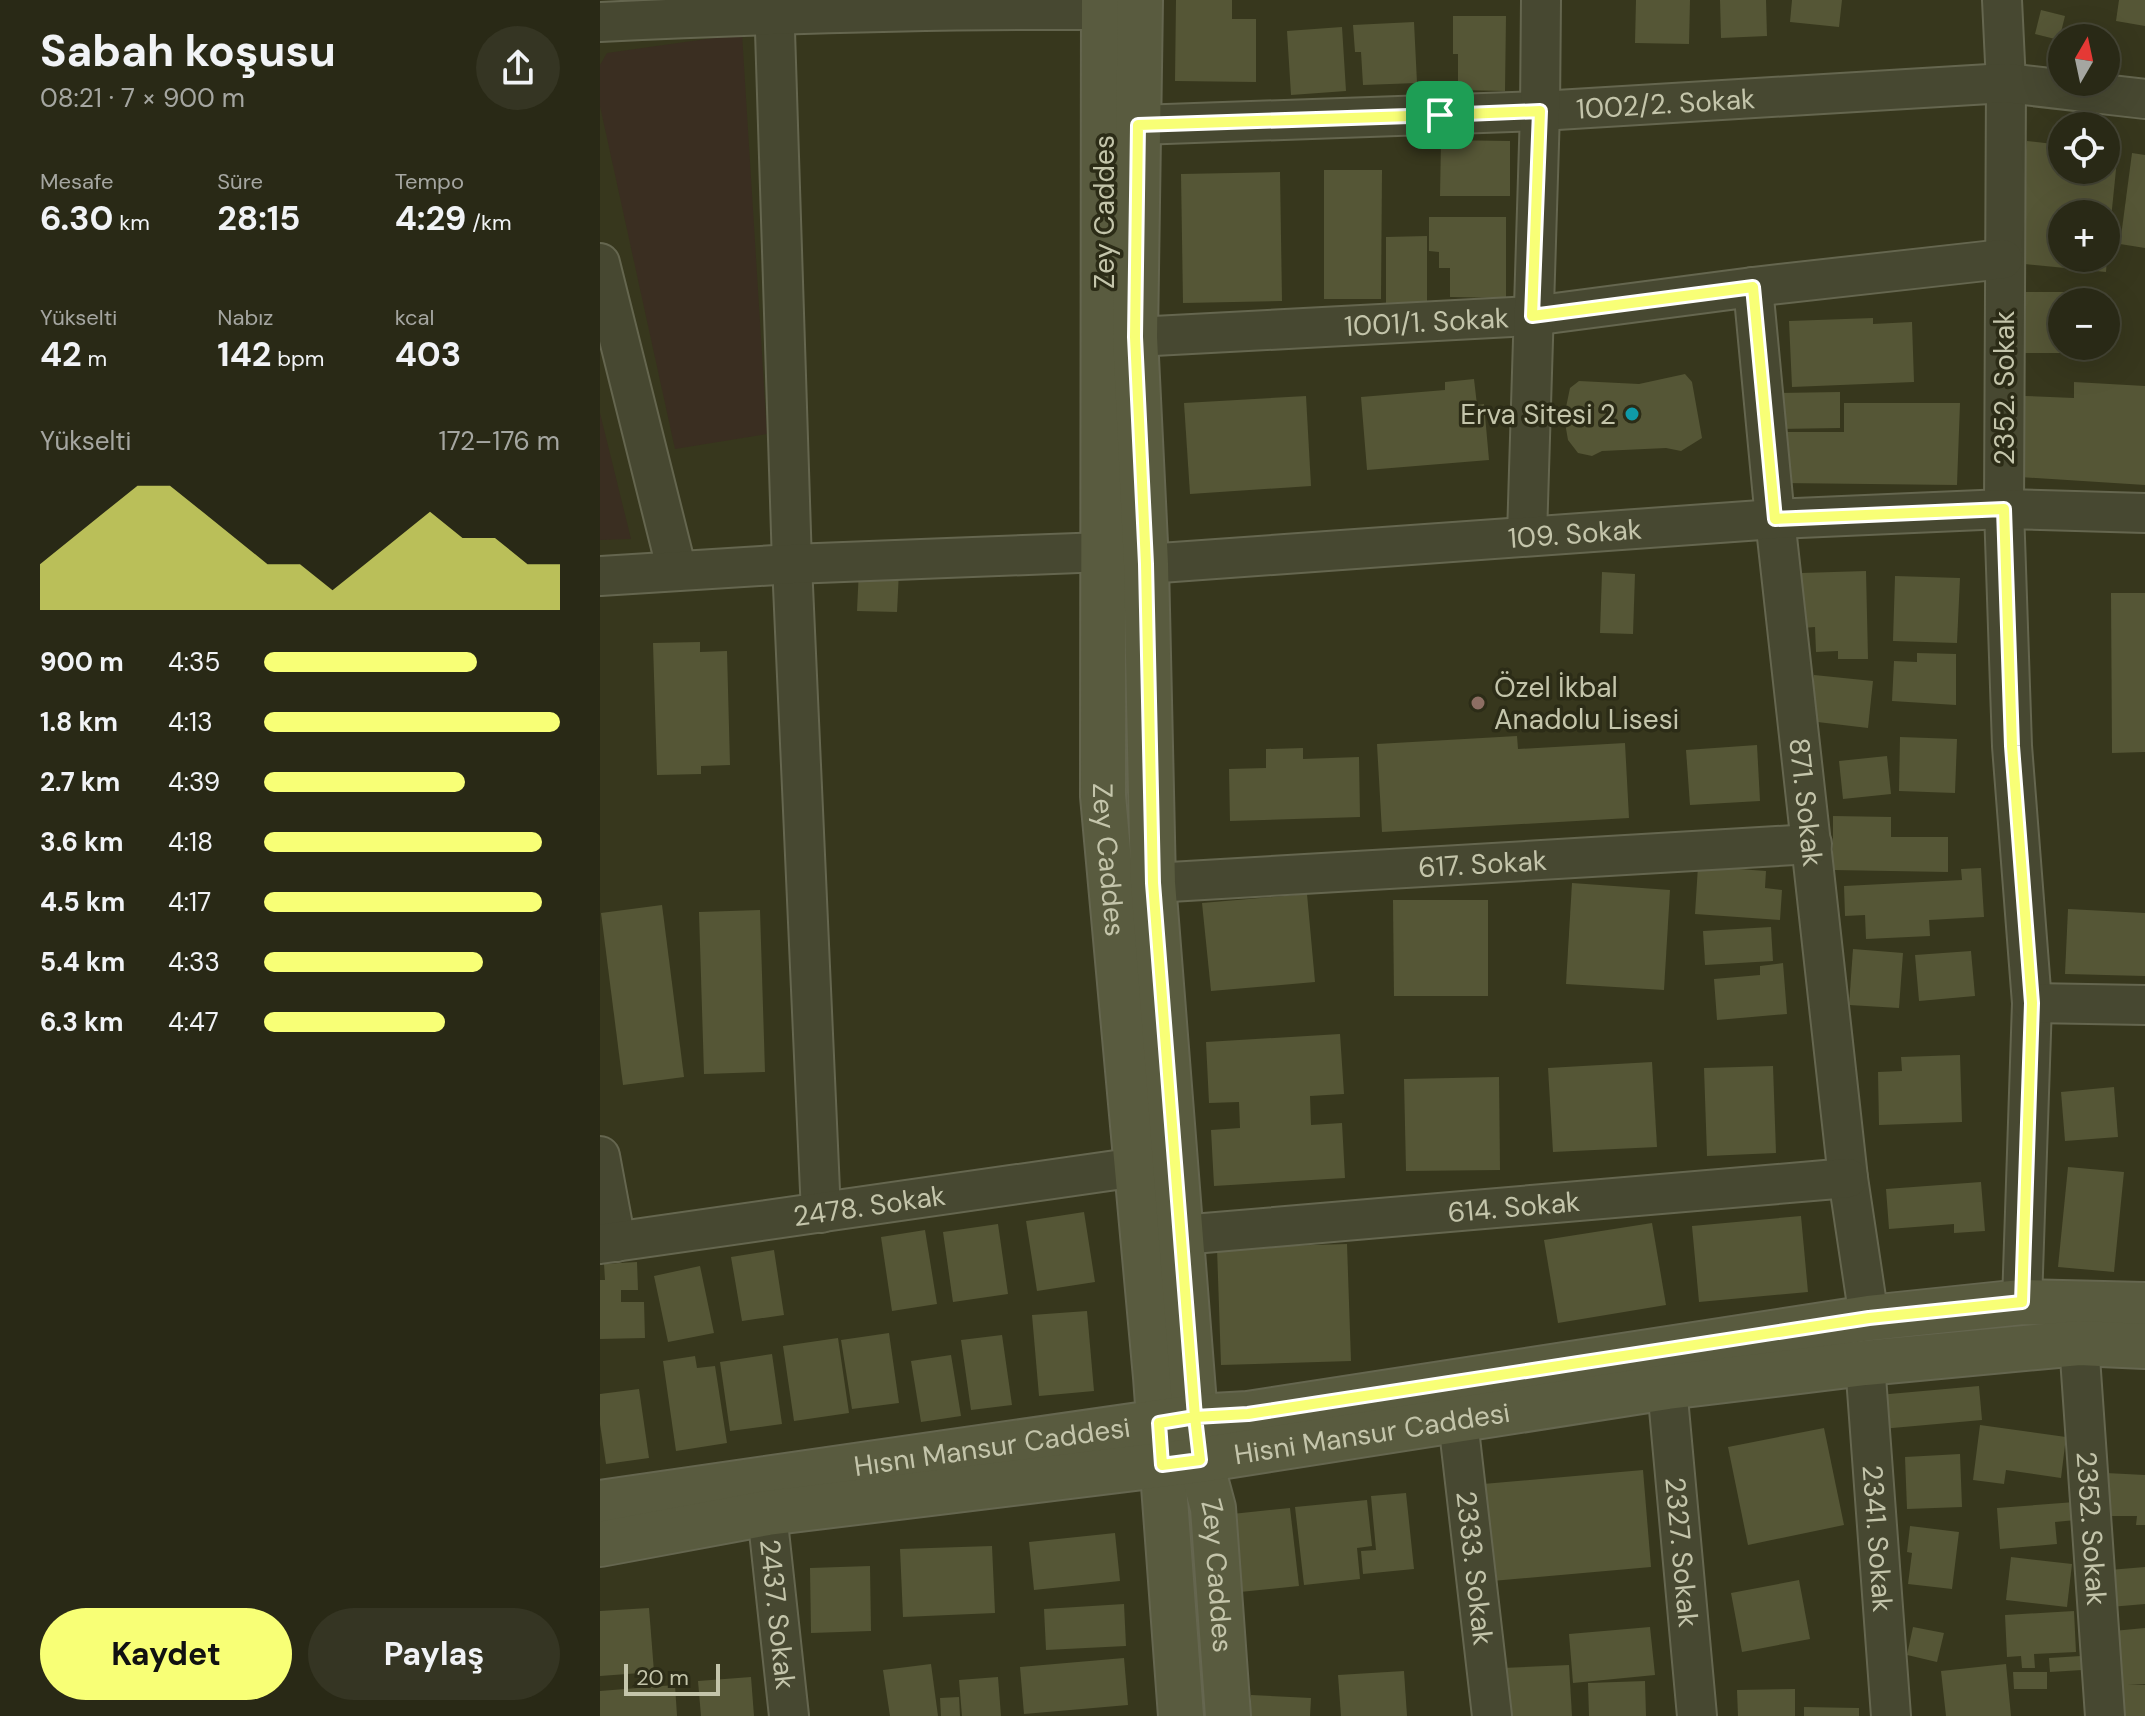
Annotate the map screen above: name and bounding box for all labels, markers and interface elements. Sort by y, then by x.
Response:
text: Sabah koşusu [40,22,336,80]
north arrow [2048,24,2120,96]
map controls [2048,24,2120,360]
button: share [476,26,560,110]
street label: 1002/2. Sokak [1575,80,1756,127]
text: 08:21 · 7 × 900 m [40,81,245,115]
pin [1406,81,1474,149]
icon: arrive [1418,93,1462,137]
button: locate [2048,112,2120,184]
street label: Zey Caddes [1086,135,1123,289]
text: Mesafe [40,167,114,196]
text: Süre [217,167,263,196]
text: Tempo [395,167,464,196]
text: 6.30 [40,196,113,241]
text: 28:15 [217,196,300,241]
text: 4:29 [395,196,466,241]
button: + [2048,200,2120,272]
text: km [113,208,150,237]
text: /km [466,208,512,237]
button: − [2048,288,2120,360]
street label: 1001/1. Sokak [1343,299,1510,344]
text: Yükselti [40,303,117,332]
text: Nabız [217,303,273,332]
text: kcal [395,303,434,332]
street label: 2352. Sokak [1986,311,2023,465]
text: 42 [40,332,82,377]
text: 142 [217,332,271,377]
text: 403 [395,332,461,377]
text: m [82,344,107,373]
text: bpm [271,344,324,373]
place label: Erva Sitesi 2 [1460,396,1616,433]
marker: Erva Sitesi 2 [1623,405,1641,423]
text: Yükselti [40,424,131,458]
text: 172–176 m [439,424,560,458]
street label: 109. Sokak [1507,510,1643,557]
text: 900 m [40,645,124,679]
text: 4:35 [168,645,220,679]
place label: Özel İkbal Anadolu Lisesi [1494,669,1679,738]
marker: Özel İkbal Anadolu Lisesi [1469,694,1487,712]
text: 1.8 km [40,705,118,739]
text: 4:13 [168,705,213,739]
street label: 871. Sokak [1781,736,1832,869]
text: 2.7 km [40,765,120,799]
text: 4:39 [168,765,220,799]
street label: Zey Caddes [1084,783,1134,938]
text: 3.6 km [40,825,124,859]
text: 4:18 [168,825,213,859]
street label: 617. Sokak [1417,841,1548,886]
text: 4.5 km [40,885,125,919]
text: 4:17 [168,885,211,919]
text: 5.4 km [40,945,125,979]
text: 4:33 [168,945,220,979]
text: 6.3 km [40,1005,123,1039]
text: 4:47 [168,1005,219,1039]
street label: 2478. Sokak [791,1176,948,1235]
street label: 614. Sokak [1446,1182,1581,1231]
street label: Hisni Mansur Caddesi [1231,1393,1512,1473]
street label: Hısnı Mansur Caddesi [851,1408,1132,1485]
street label: 2352. Sokak [2068,1450,2116,1607]
street label: 2341. Sokak [1854,1464,1902,1614]
street label: 2327. Sokak [1657,1476,1707,1629]
street label: 2333. Sokak [1448,1489,1502,1647]
street label: Zey Caddes [1193,1494,1242,1654]
street label: 2437. Sokak [751,1537,805,1692]
button: Kaydet [40,1608,292,1700]
button: Paylaş [308,1608,560,1700]
scale bar [624,1660,720,1696]
text: 20 m [636,1663,689,1692]

